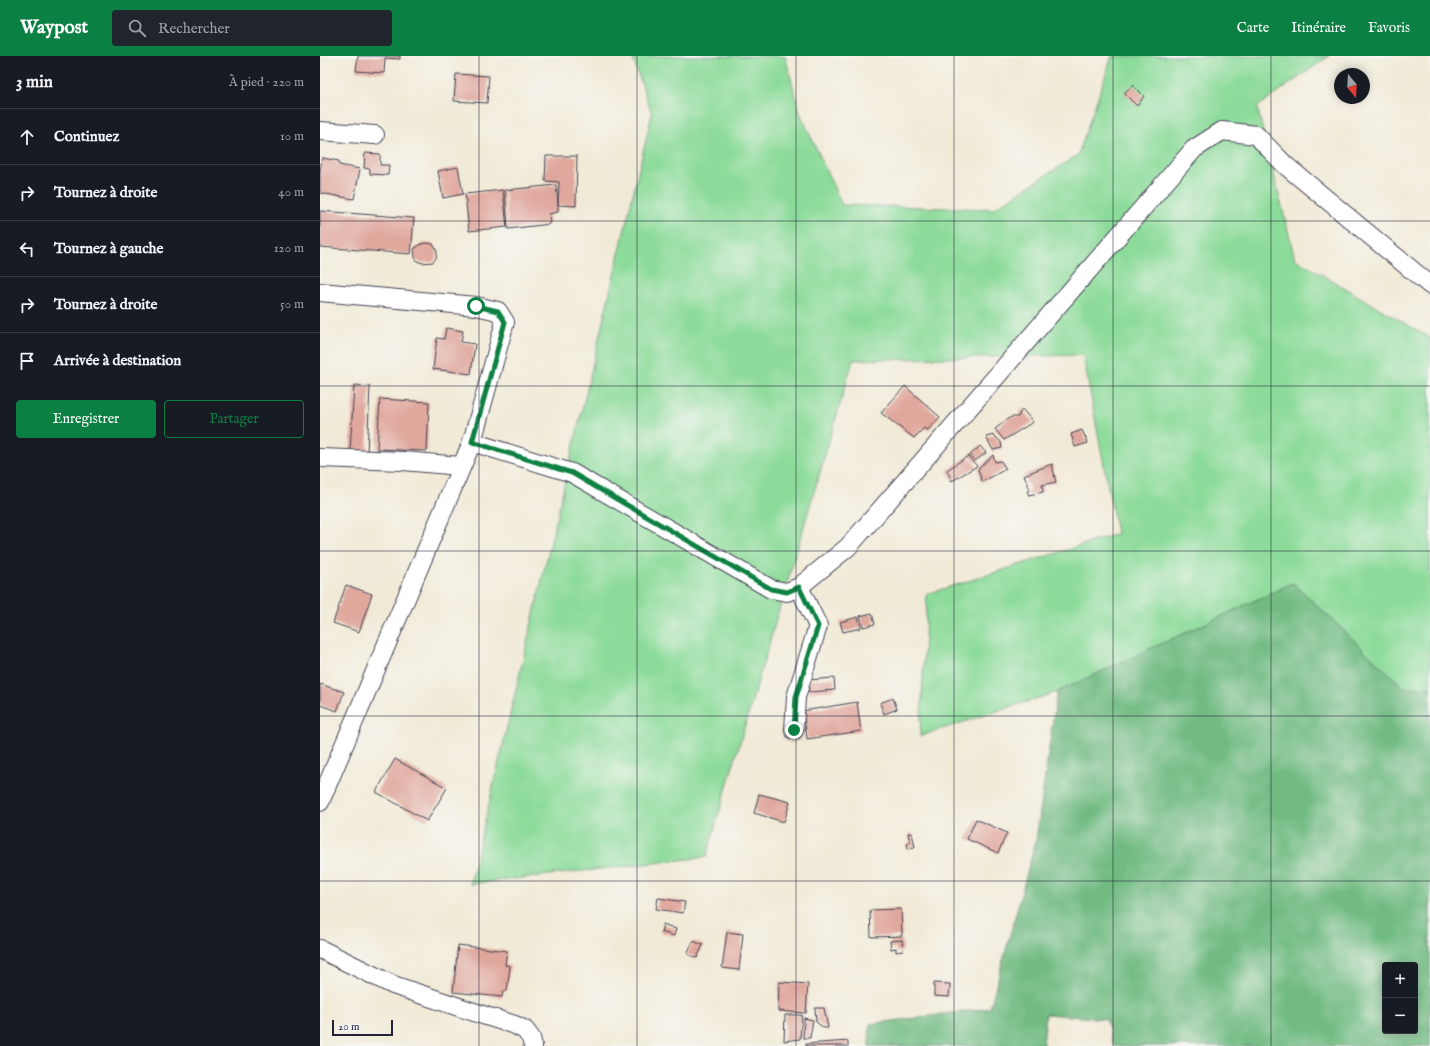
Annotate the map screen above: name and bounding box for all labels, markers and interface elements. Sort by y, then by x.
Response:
search box [112,10,392,46]
text: Waypost [20,16,88,40]
icon: search [126,17,148,39]
text: Rechercher [158,19,230,38]
text: Carte [1237,19,1269,37]
text: Itinéraire [1291,19,1346,37]
text: Favoris [1368,19,1410,37]
north arrow [1334,68,1370,104]
text: 3 min [16,72,53,93]
text: À pied · 220 m [229,74,304,91]
icon: ahead [16,126,38,148]
text: Continuez [54,127,119,146]
text: 10 m [280,128,304,145]
icon: right [16,182,38,204]
text: Tournez à droite [54,183,157,202]
text: 40 m [278,184,304,201]
icon: left [16,238,38,260]
text: Tournez à gauche [54,239,163,258]
text: 120 m [274,240,304,257]
icon: right [16,294,38,316]
text: Tournez à droite [54,295,157,314]
text: 50 m [280,296,304,313]
route start [467,297,485,315]
icon: arrive [16,350,38,372]
text: Arrivée à destination [54,351,181,370]
button: Enregistrer [16,400,156,438]
button: Partager [164,400,304,438]
route end [785,721,803,739]
map controls [1382,962,1418,1034]
button: + [1382,962,1418,998]
button: − [1382,998,1418,1034]
scale bar [332,1018,393,1037]
text: 20 m [338,1020,359,1034]

